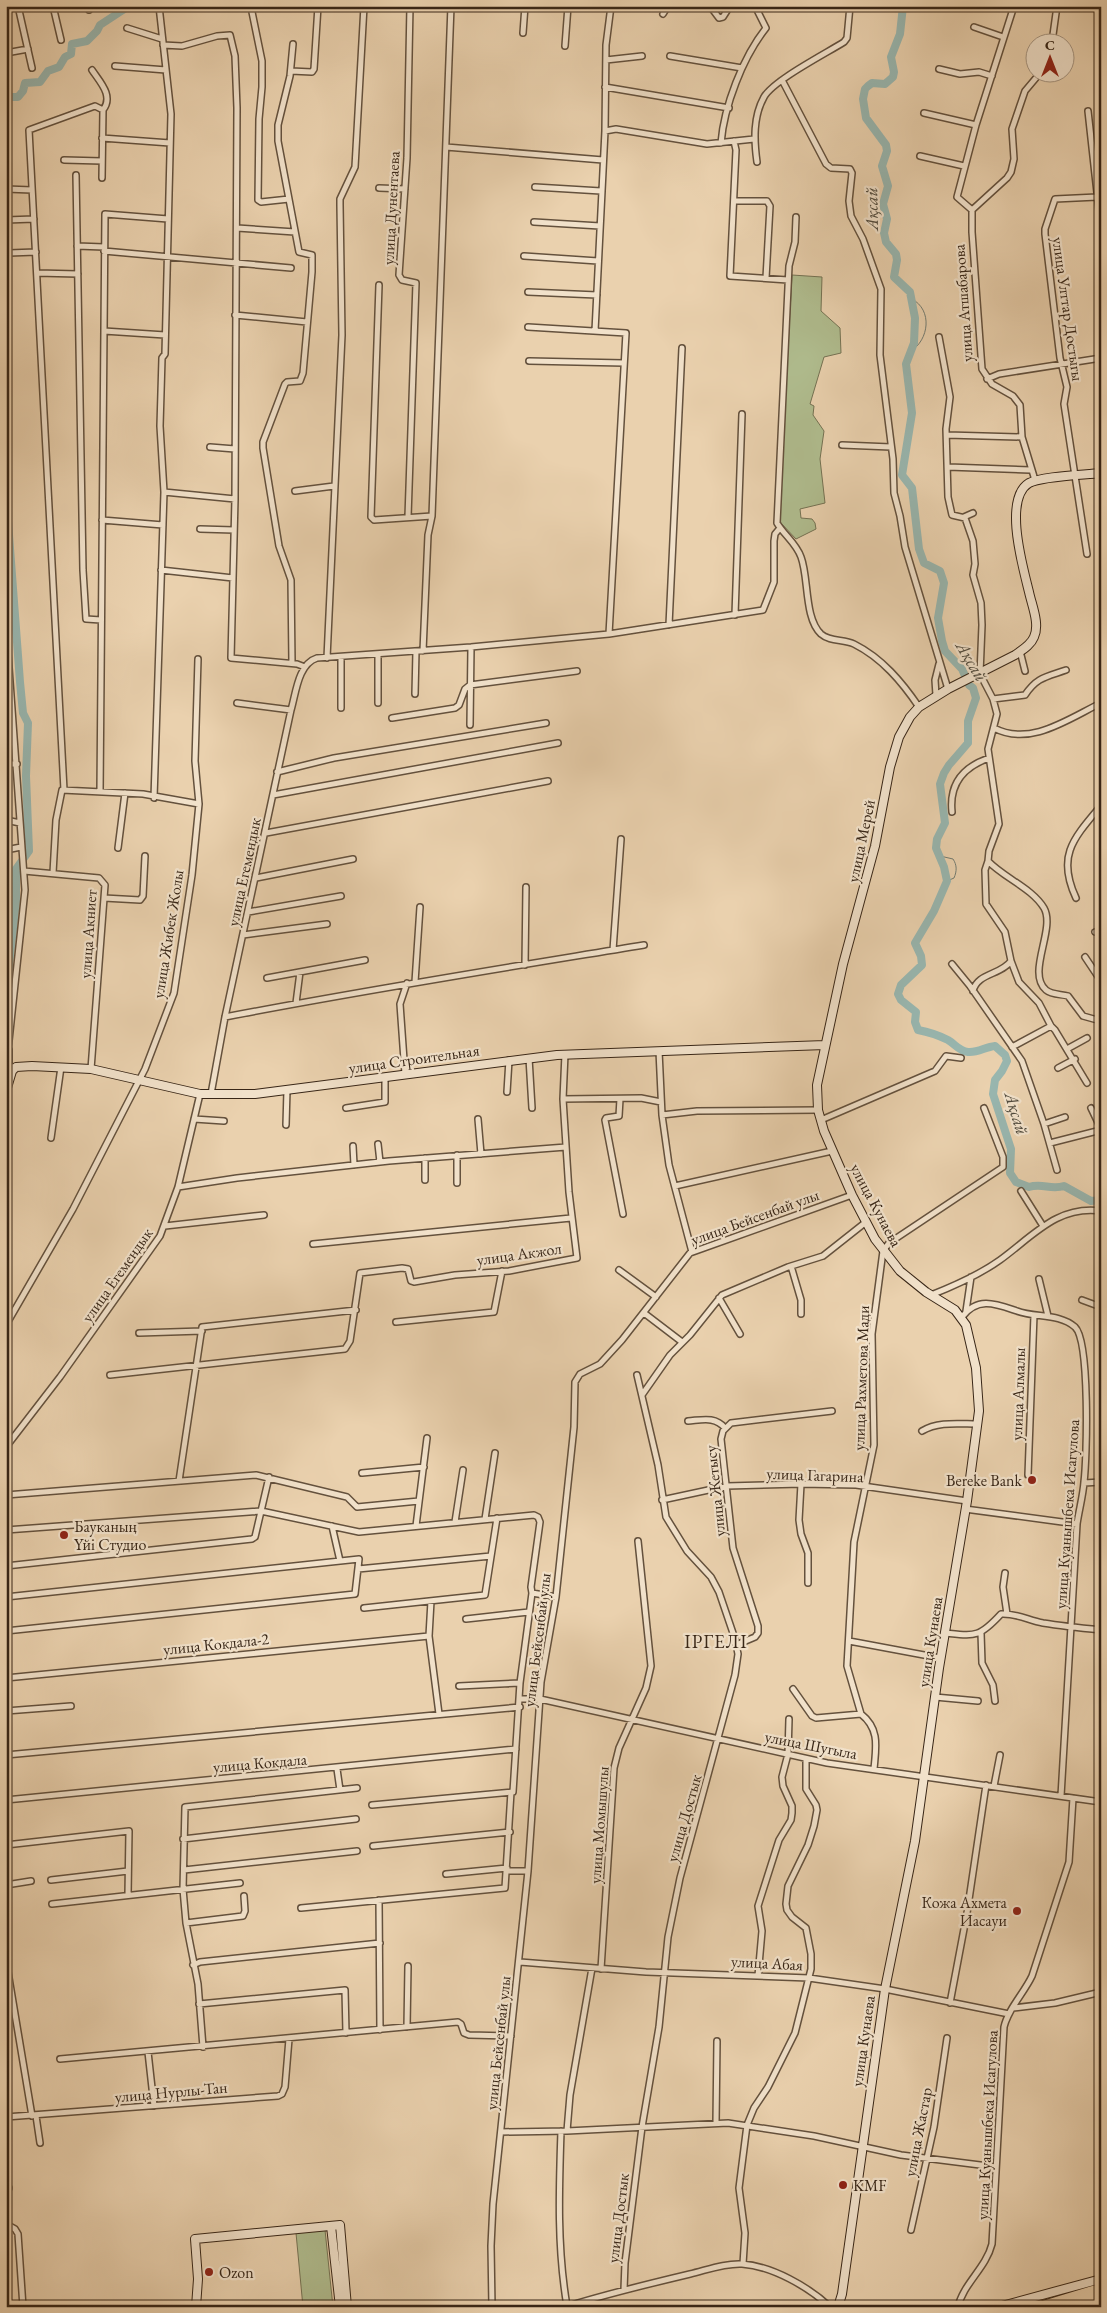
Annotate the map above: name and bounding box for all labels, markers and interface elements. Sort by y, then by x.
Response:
north arrow [1024,32,1074,82]
text: С [1045,36,1055,54]
street label: улица Дунентаева [378,150,405,266]
water label: Ақсай [859,187,883,233]
street label: улица Улттар Достыгы [1047,236,1089,383]
street label: улица Атшабарова [948,243,978,363]
water label: Ақсай [950,635,993,686]
street label: улица Мерей [842,797,880,884]
street label: улица Егемендык [222,815,266,928]
street label: улица Жибек Жолы [147,868,189,1000]
street label: улица Акниет [74,889,102,979]
street label: улица Строительная [347,1039,481,1079]
water label: Ақсай [999,1087,1034,1137]
street label: улица Кунаева [845,1160,907,1251]
street label: улица Бейсенбай улы [688,1184,822,1250]
street label: улица Егемендык [77,1223,158,1326]
street label: улица Акжол [475,1238,563,1270]
street label: улица Рахметова Мади [848,1305,874,1451]
street label: улица Алмалы [1006,1347,1030,1441]
street label: улица Куанышбека Исагулова [1050,1418,1084,1610]
street label: улица Жетысу [700,1443,730,1538]
street label: улица Гагарина [766,1463,864,1487]
place label: Bereke Bank [946,1470,1022,1491]
marker: Bereke Bank [1026,1474,1038,1486]
place label: Бауканың Үйі Студио [74,1516,146,1555]
marker: Бауканың Үйі Студио [58,1529,70,1541]
street label: улица Бейсенбай улы [518,1572,556,1708]
street label: улица Кунаева [912,1595,948,1689]
street label: улица Кокдала-2 [162,1628,270,1660]
district label: ІРГЕЛІ [684,1629,748,1654]
street label: улица Шугыла [763,1726,860,1764]
street label: улица Кокдала [212,1748,308,1778]
street label: улица Момышулы [584,1766,614,1884]
street label: улица Достык [661,1771,707,1864]
place label: Кожа Ахмета Иасауи [922,1892,1008,1931]
marker: Кожа Ахмета Иасауи [1011,1905,1023,1917]
street label: улица Абая [730,1951,804,1975]
street label: улица Бейсенбай улы [481,1975,516,2111]
street label: улица Кунаева [846,1994,880,2088]
street label: улица Куанышбека Исагулова [972,2029,1002,2221]
street label: улица Нурлы-Тан [114,2077,228,2107]
street label: улица Жастар [899,2086,937,2178]
street label: улица Достык [602,2172,634,2264]
place label: KMF [853,2175,887,2196]
marker: KMF [837,2179,849,2191]
place label: Ozon [219,2262,254,2283]
marker: Ozon [203,2266,215,2278]

